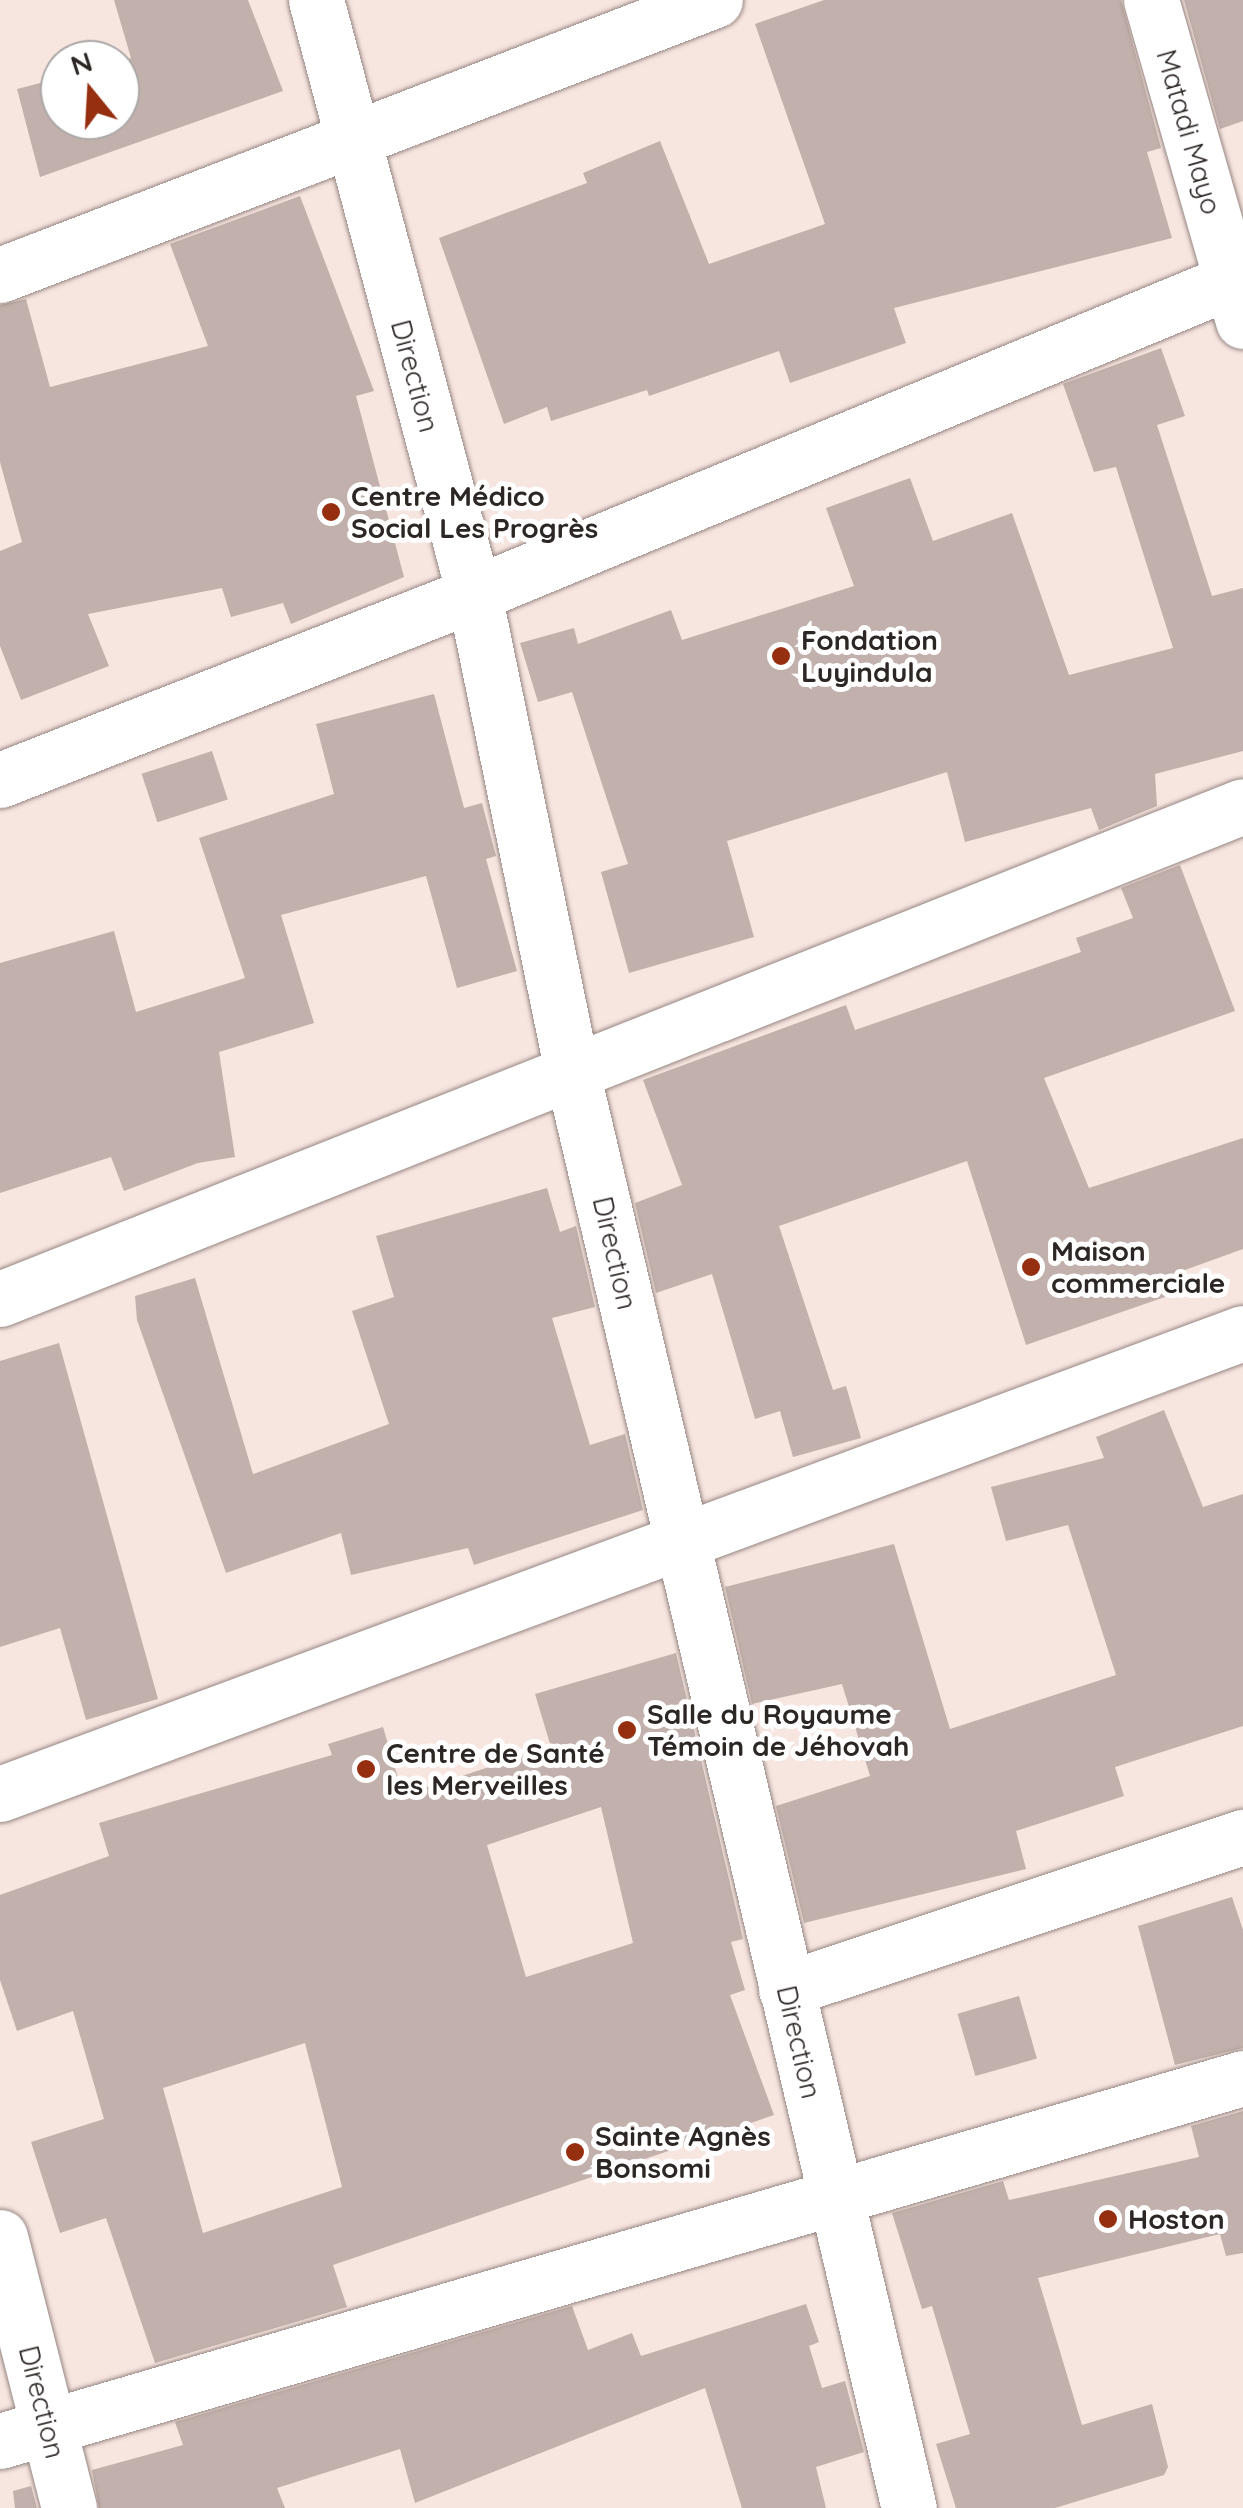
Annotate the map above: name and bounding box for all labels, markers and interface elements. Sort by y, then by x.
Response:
north arrow [40,40,140,140]
text: N [66,43,96,83]
street label: Matadi Mayo [1149,46,1229,218]
street label: Direction [384,316,446,436]
place label: Centre Médico Social Les Progrès [351,479,598,545]
marker: Centre Médico Social Les Progrès [320,501,342,523]
place label: Fondation Luyindula [801,623,938,689]
marker: Fondation Luyindula [770,645,792,667]
street label: Direction [586,1193,644,1313]
place label: Maison commerciale [1051,1234,1225,1300]
marker: Maison commerciale [1020,1256,1042,1278]
place label: Salle du Royaume Témoin de Jéhovah [647,1697,909,1763]
marker: Salle du Royaume Témoin de Jéhovah [616,1719,638,1741]
place label: Centre de Santé les Merveilles [386,1736,605,1802]
marker: Centre de Santé les Merveilles [355,1758,377,1780]
street label: Direction [770,1982,828,2102]
place label: Sainte Agnès Bonsomi [595,2119,771,2185]
marker: Sainte Agnès Bonsomi [564,2141,586,2163]
place label: Hoston [1128,2202,1225,2236]
marker: Hoston [1097,2208,1119,2230]
street label: Direction [12,2342,72,2462]

